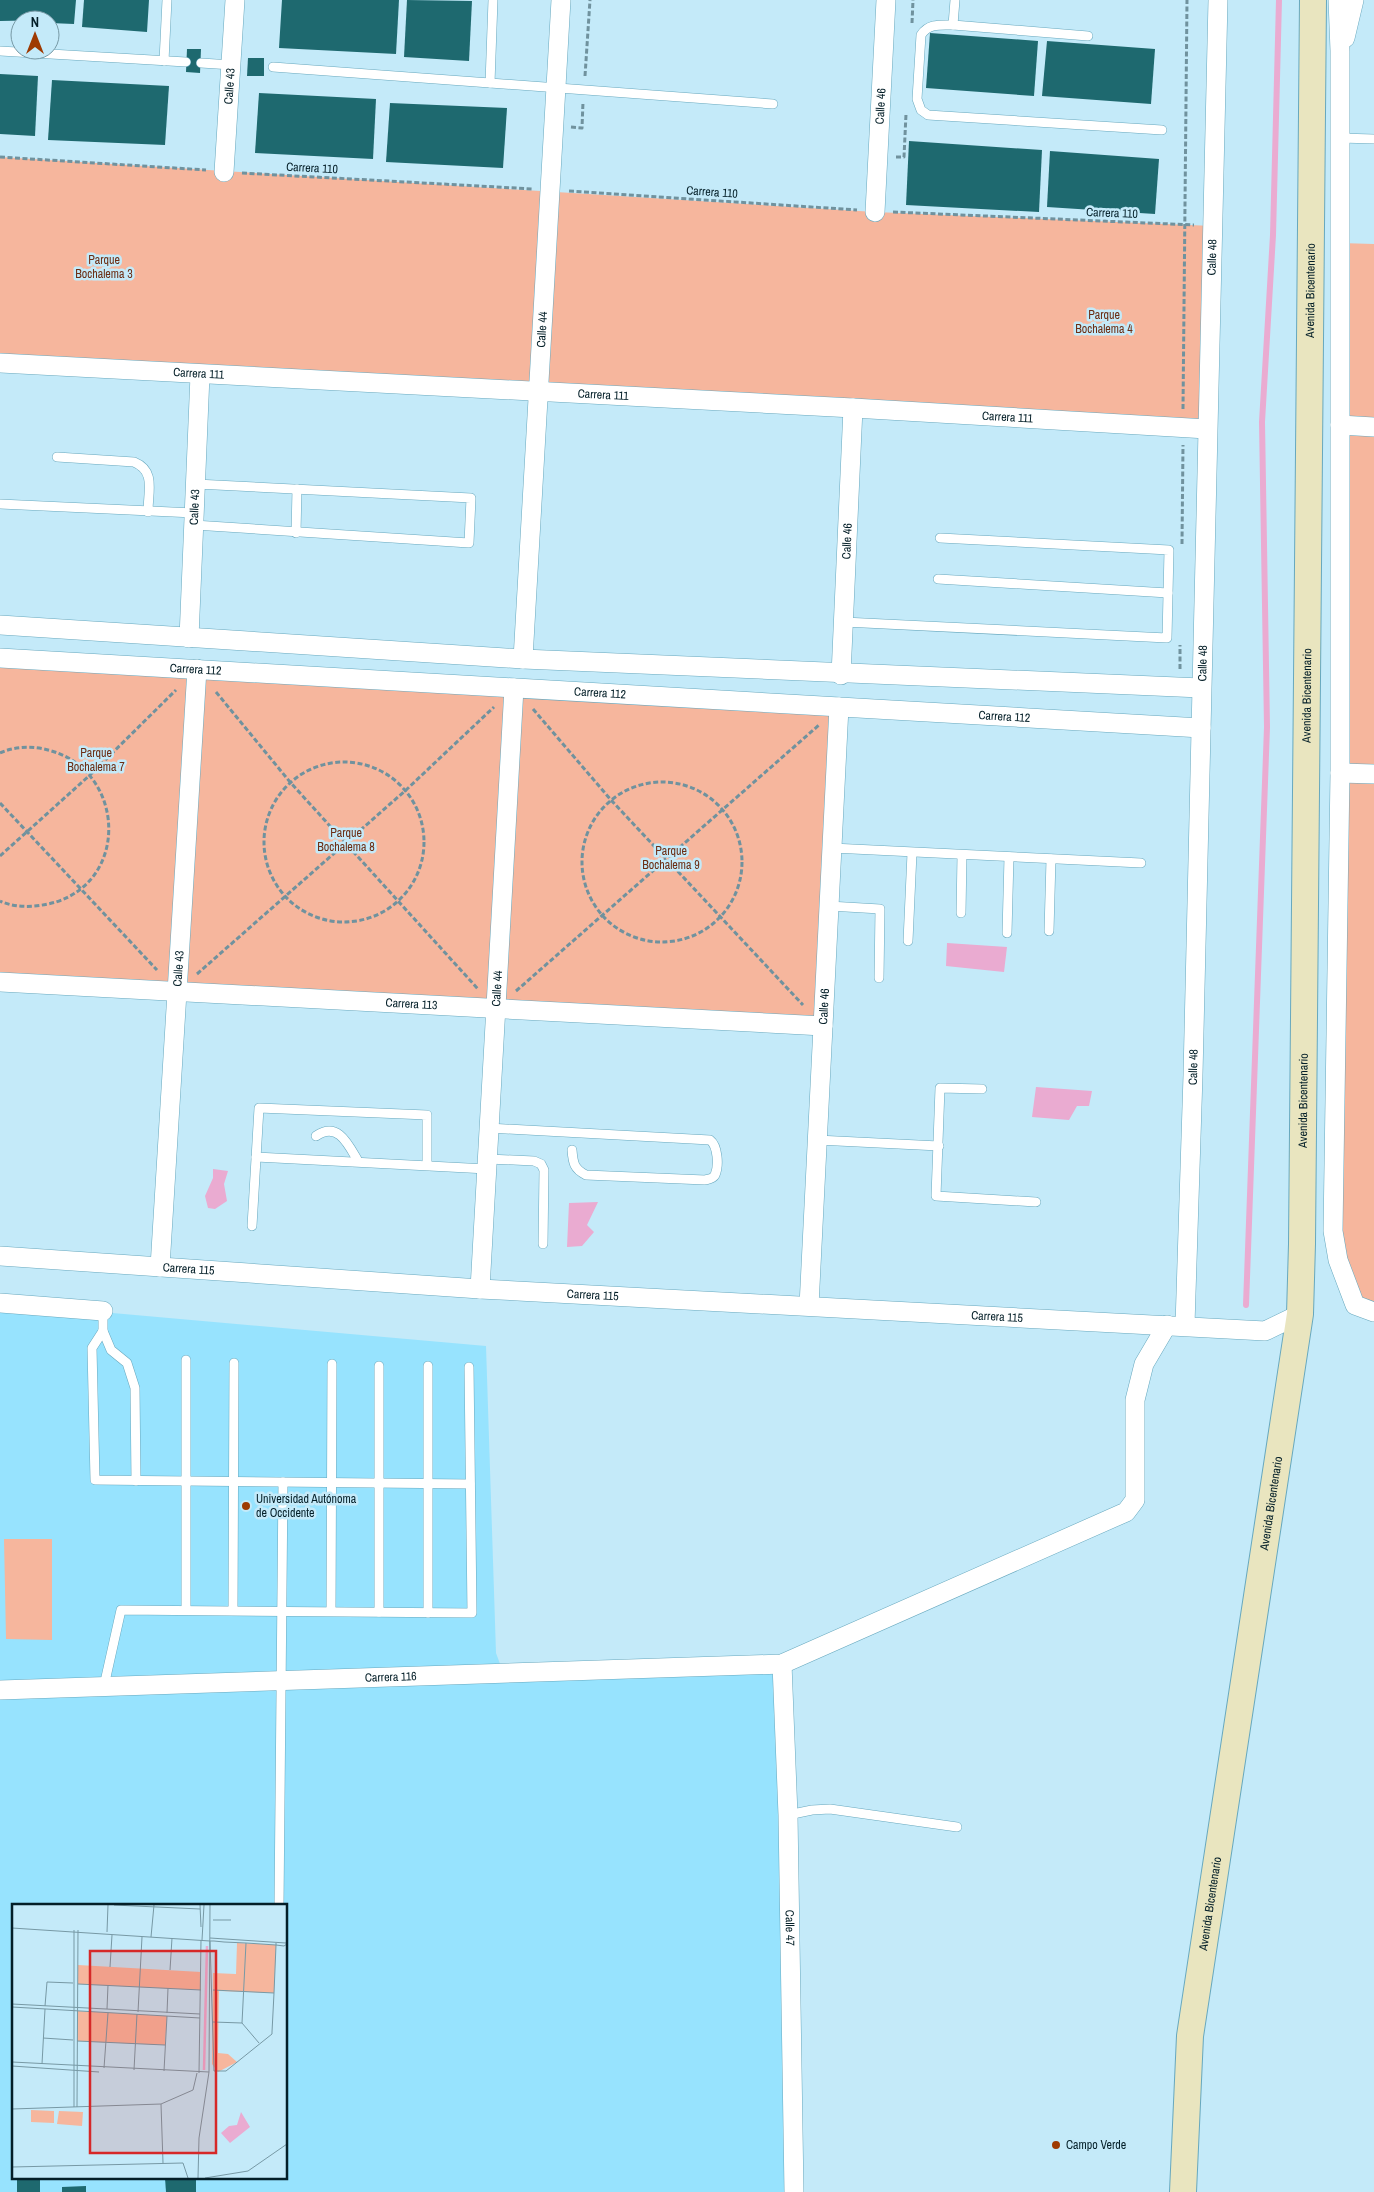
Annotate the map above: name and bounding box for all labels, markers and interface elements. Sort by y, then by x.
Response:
north arrow [10,10,60,60]
text: N [31,13,39,31]
street label: Calle 43 [220,68,239,105]
street label: Calle 46 [872,88,889,125]
street label: Carrera 110 [286,159,338,177]
street label: Carrera 110 [686,182,738,202]
street label: Carrera 110 [1086,204,1138,222]
street label: Calle 48 [1204,239,1220,276]
street label: Avenida Bicentenario [1302,243,1319,339]
park label: Parque Bochalema 3 [75,252,133,282]
park label: Parque Bochalema 4 [1075,307,1133,337]
street label: Calle 44 [533,311,551,348]
street label: Carrera 111 [173,364,225,383]
street label: Carrera 111 [577,385,630,404]
street label: Carrera 111 [982,408,1034,427]
street label: Calle 43 [186,489,203,526]
street label: Calle 46 [838,523,856,560]
street label: Calle 48 [1194,645,1211,682]
street label: Avenida Bicentenario [1298,648,1315,744]
street label: Carrera 112 [169,660,222,679]
street label: Carrera 112 [574,683,626,702]
street label: Carrera 112 [978,707,1031,726]
park label: Parque Bochalema 7 [67,745,125,775]
park label: Parque Bochalema 8 [317,825,375,855]
park label: Parque Bochalema 9 [642,843,700,873]
street label: Calle 43 [169,950,188,987]
street label: Calle 44 [488,969,506,1007]
street label: Calle 46 [815,988,833,1025]
street label: Carrera 113 [385,995,438,1013]
street label: Calle 48 [1185,1049,1202,1085]
street label: Avenida Bicentenario [1295,1053,1312,1149]
street label: Carrera 115 [162,1259,216,1279]
street label: Carrera 115 [566,1286,620,1304]
street label: Carrera 115 [971,1307,1024,1326]
street label: Avenida Bicentenario [1256,1455,1286,1552]
place label: Universidad Autónoma de Occidente [256,1491,357,1521]
marker: Universidad Autónoma de Occidente [240,1500,252,1512]
street label: Carrera 116 [365,1668,417,1686]
street label: Avenida Bicentenario [1195,1856,1225,1953]
inset map [12,1904,288,2180]
street label: Calle 47 [782,1910,798,1947]
place label: Campo Verde [1066,2137,1126,2153]
marker: Campo Verde [1050,2139,1062,2151]

